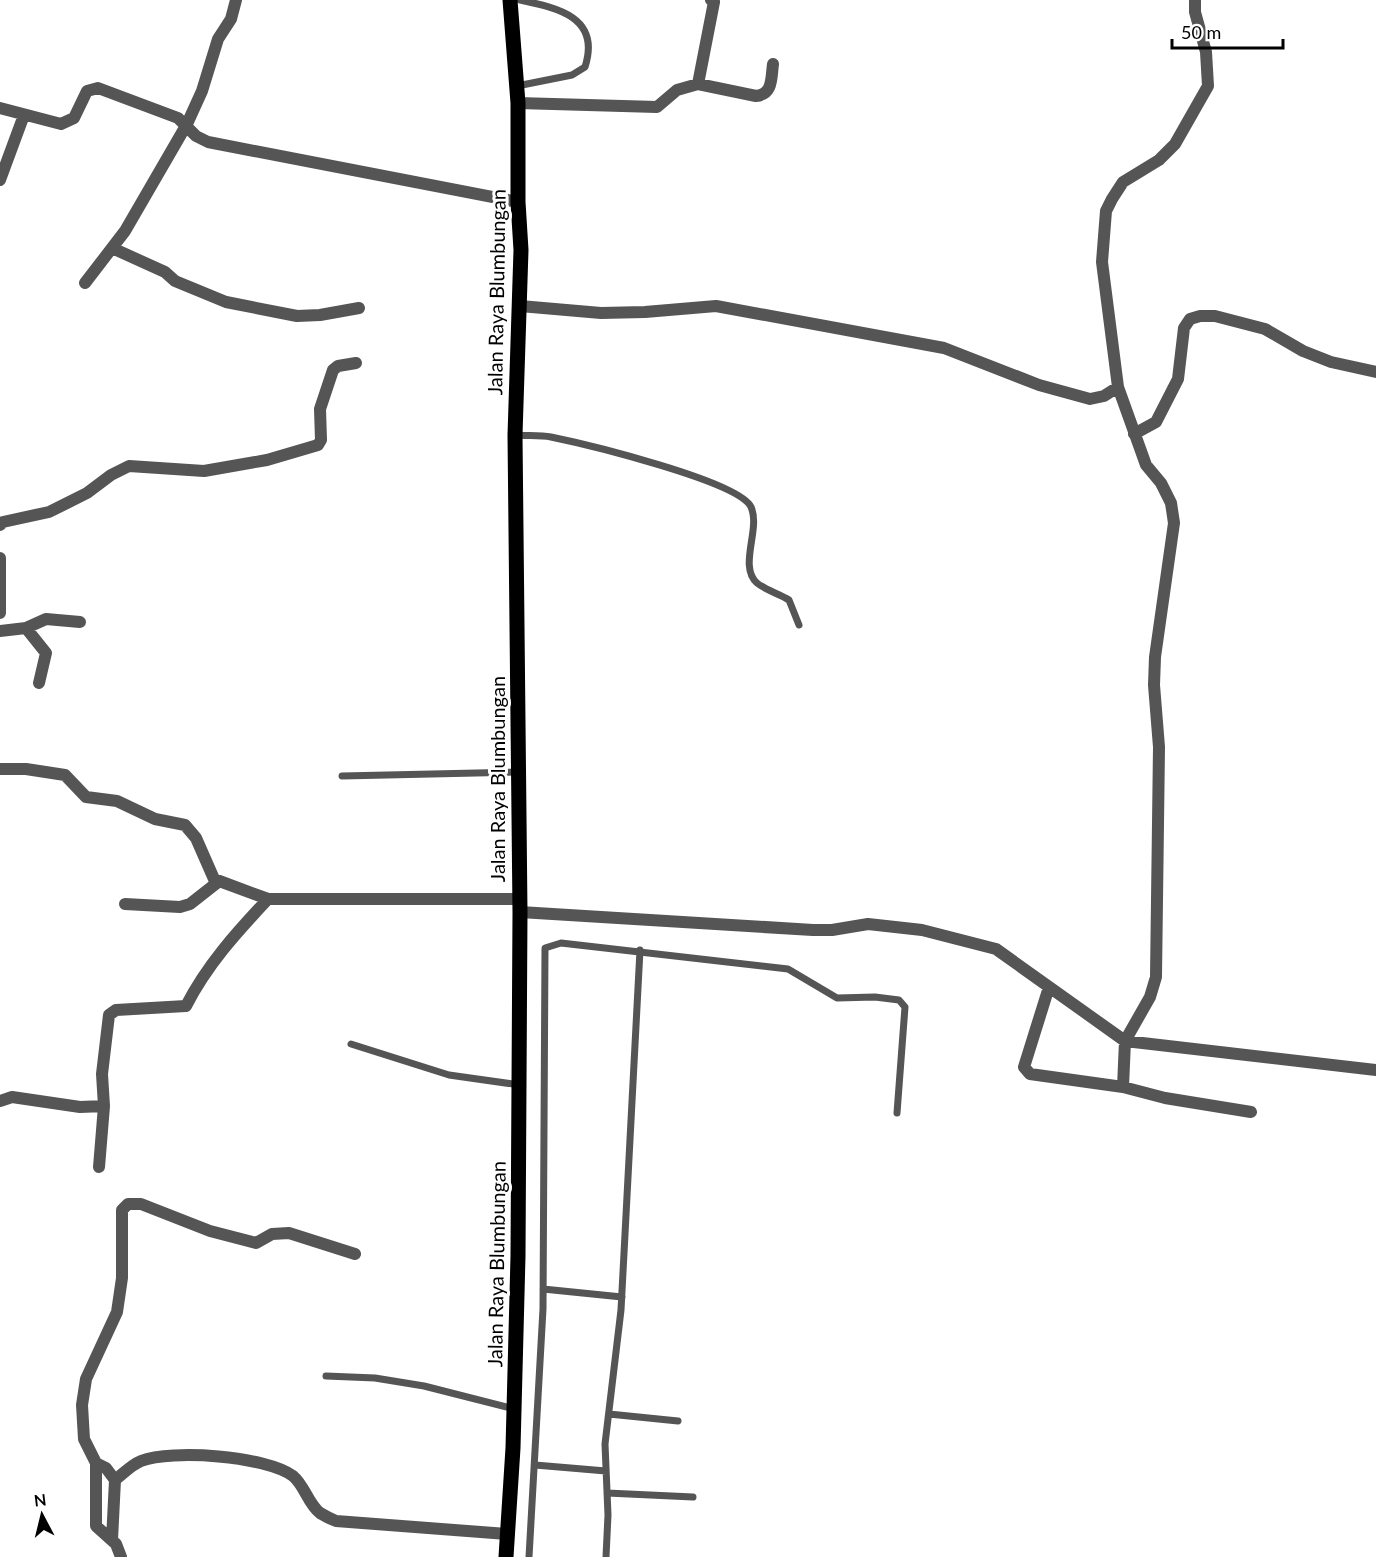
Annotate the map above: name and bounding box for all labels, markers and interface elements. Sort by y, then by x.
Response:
scale bar [1172,12,1283,50]
text: 50 m [1181,21,1221,43]
street label: Jalan Raya Blumbungan [482,189,510,395]
street label: Jalan Raya Blumbungan [485,676,509,882]
street label: Jalan Raya Blumbungan [482,1161,510,1367]
north arrow [12,1485,72,1545]
text: N [33,1489,47,1510]

